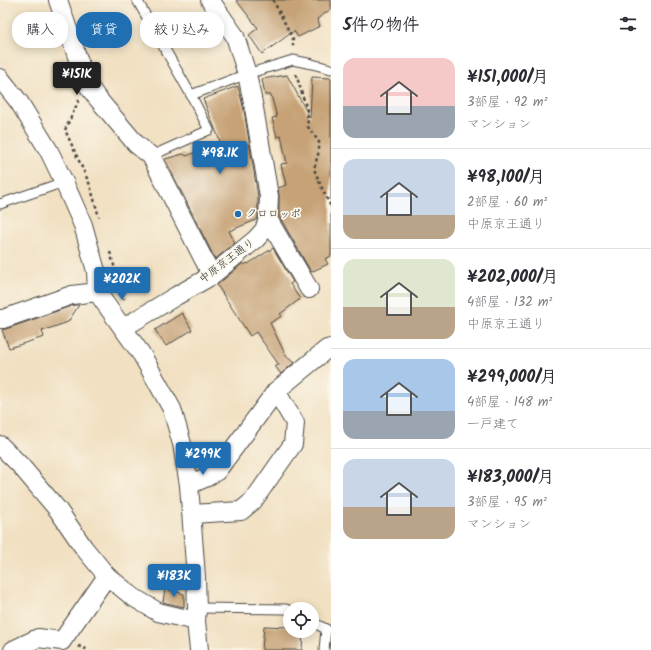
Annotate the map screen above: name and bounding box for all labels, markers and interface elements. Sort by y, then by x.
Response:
chip: 購入 [12,12,68,48]
chip: 賃貸 [76,12,132,48]
chip: 絞り込み [140,12,224,48]
text: 5件の物件 [343,12,420,39]
icon: filters [617,13,639,35]
pin: ¥151K [49,62,105,96]
text: ¥151K [62,64,92,85]
text: ¥151,000/月 [467,64,549,91]
icon: home [375,74,423,122]
text: 3部屋 · 92 m² [467,92,547,113]
text: マンション [467,114,531,135]
pin: ¥98.1K [187,141,253,175]
text: ¥98.1K [201,143,239,164]
text: ¥98,100/月 [467,164,545,191]
icon: home [375,175,423,223]
text: 2部屋 · 60 m² [467,192,547,213]
place label: クロロッポ [246,205,301,223]
marker: クロロッポ [233,209,243,219]
text: 中原京王通り [467,214,545,235]
street label: 中原京王通り [195,234,259,288]
text: ¥202,000/月 [467,264,558,291]
pin: ¥202K [94,267,150,301]
text: ¥202K [103,269,141,290]
icon: home [375,275,423,323]
text: 4部屋 · 132 m² [467,292,552,313]
text: 中原京王通り [467,314,545,335]
text: ¥299,000/月 [467,364,557,391]
icon: home [375,375,423,423]
text: 4部屋 · 148 m² [467,392,552,413]
text: 一戸建て [467,414,519,435]
pin: ¥299K [175,442,231,476]
text: ¥299K [185,444,221,465]
text: ¥183,000/月 [467,464,554,491]
icon: home [375,475,423,523]
text: 3部屋 · 95 m² [467,492,547,513]
text: マンション [467,514,531,535]
pin: ¥183K [146,564,202,598]
text: ¥183K [157,566,191,587]
map controls [283,602,319,638]
button: locate [283,602,319,638]

